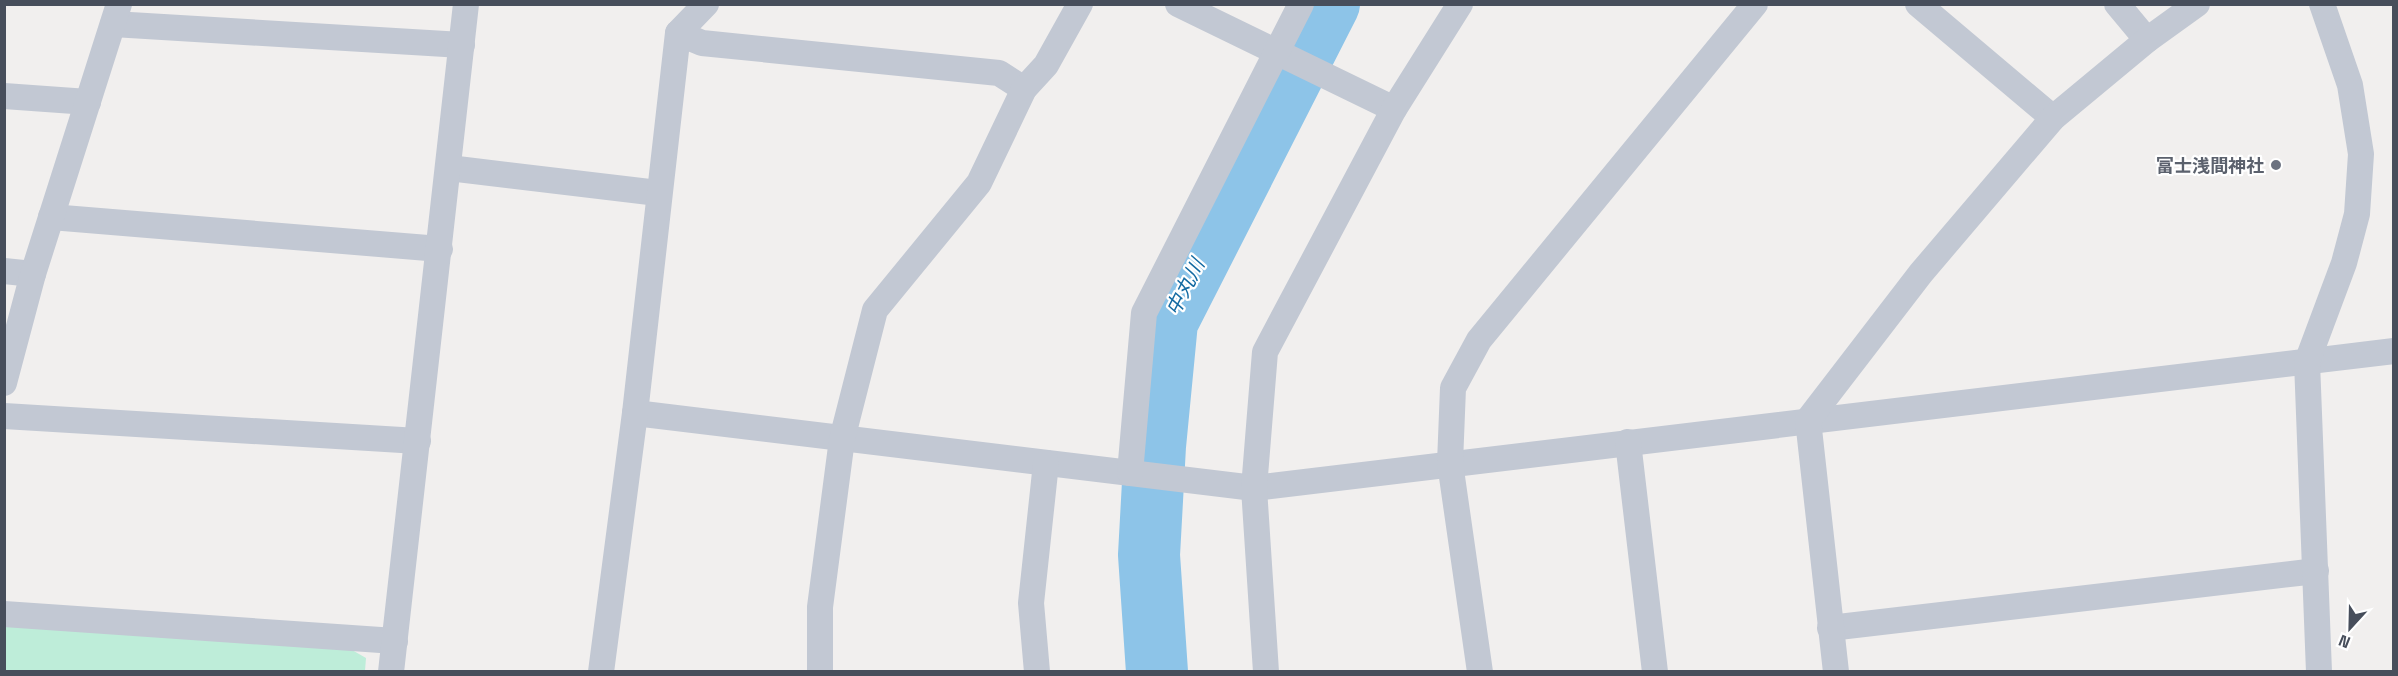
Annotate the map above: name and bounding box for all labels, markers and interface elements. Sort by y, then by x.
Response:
place label: 富士浅間神社 [2156,154,2264,177]
marker: 富士浅間神社 [2269,158,2283,172]
water label: 中丸川 [1160,253,1211,320]
north arrow [2320,598,2380,658]
text: N [2336,630,2353,653]

